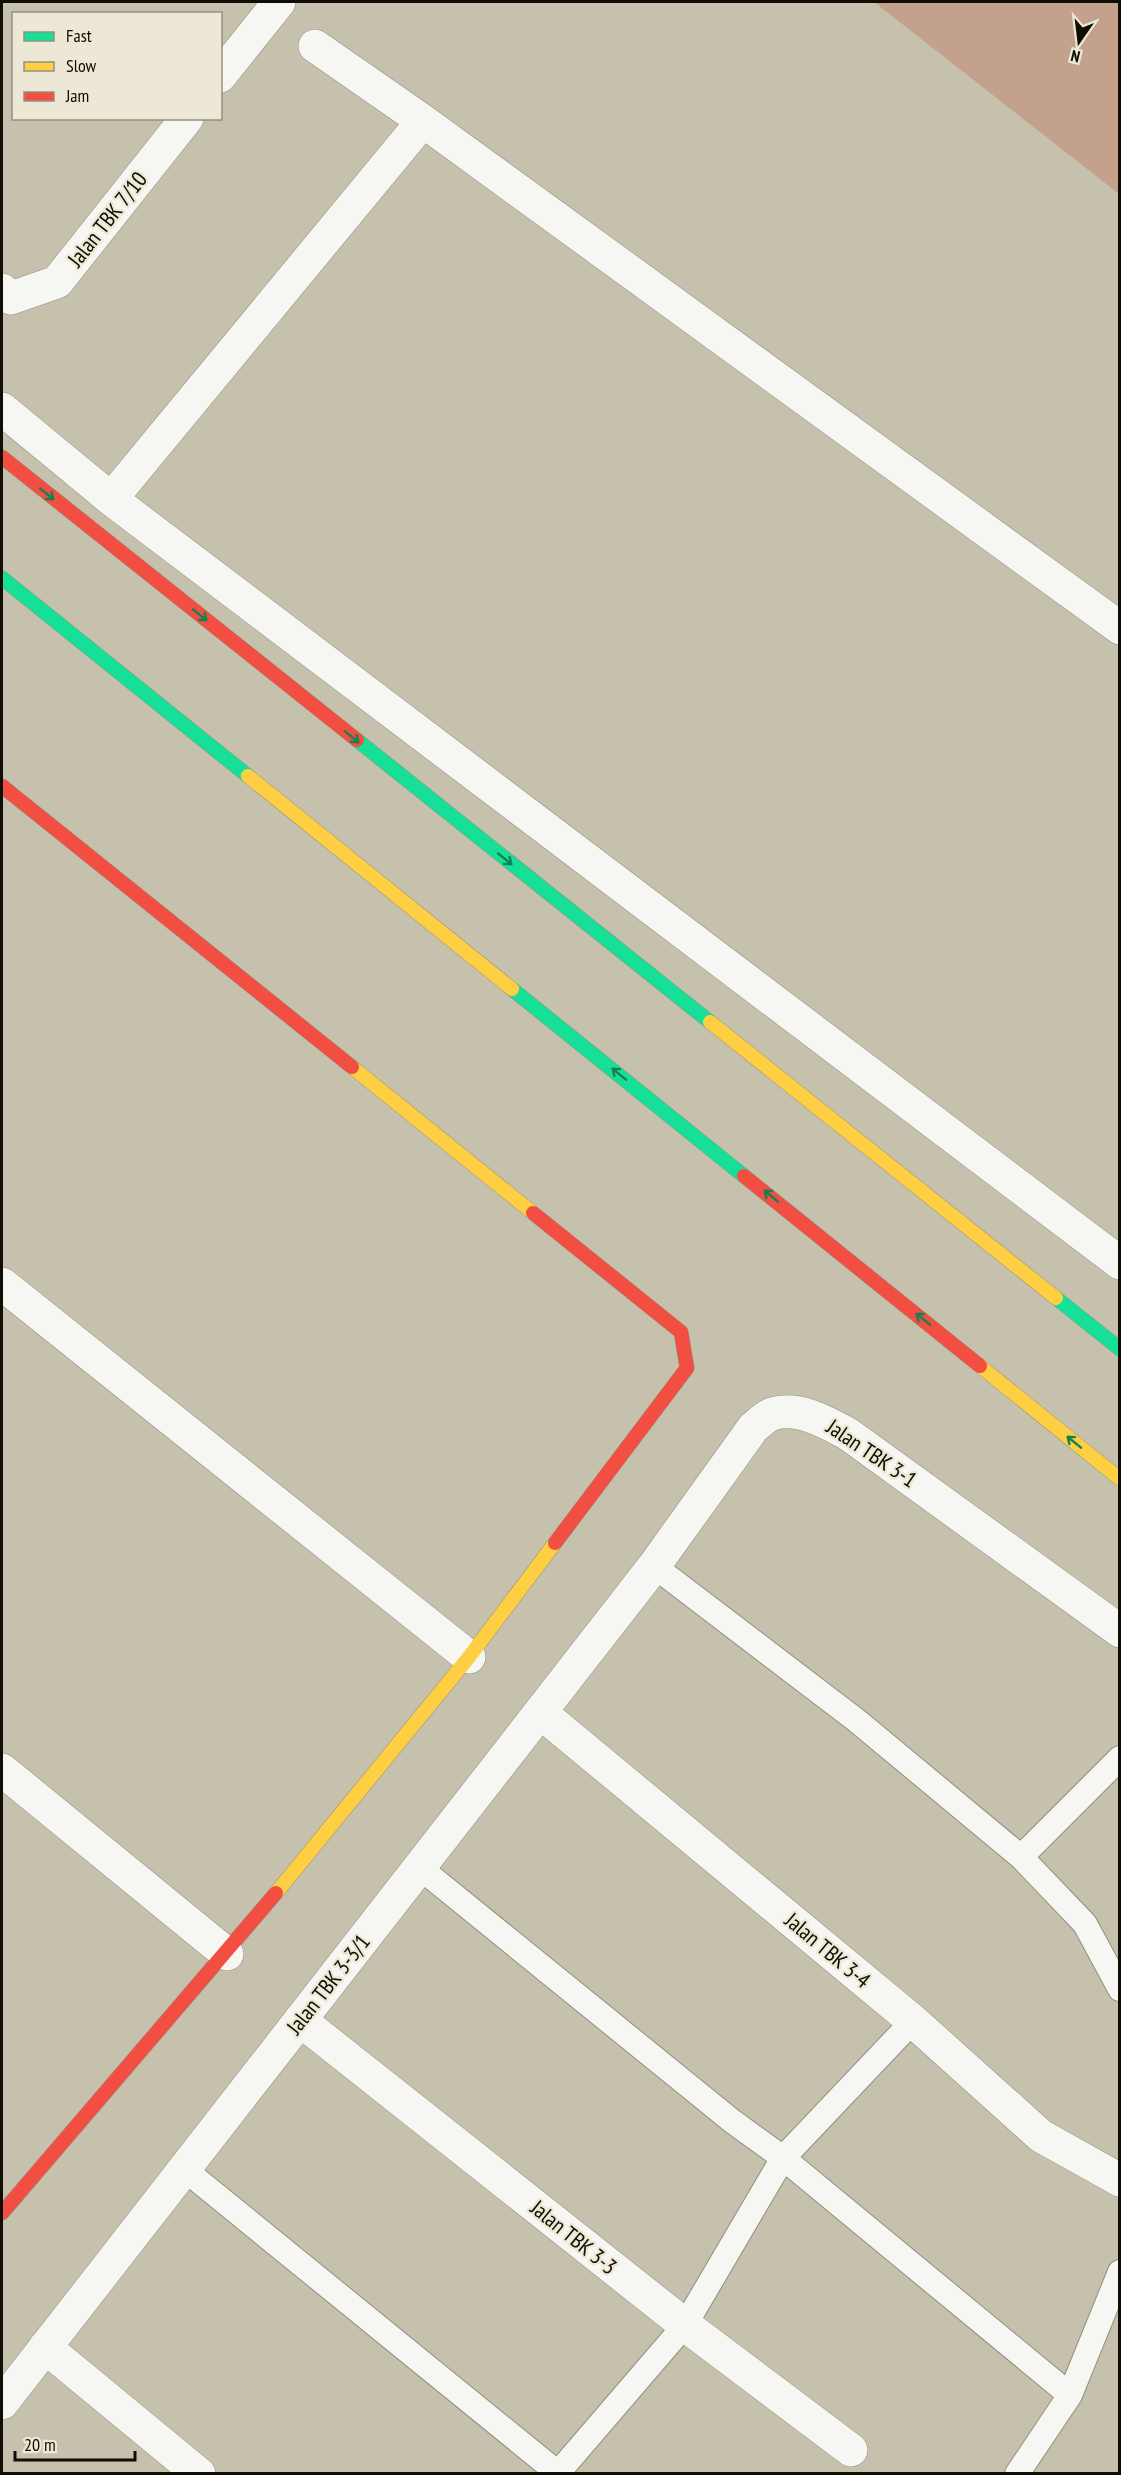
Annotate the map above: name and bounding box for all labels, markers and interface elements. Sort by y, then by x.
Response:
legend [12,12,222,120]
north arrow [1049,12,1109,72]
text: Fast [66,24,92,47]
text: N [1069,46,1082,67]
text: Slow [66,54,97,77]
text: Jam [65,84,89,107]
street label: Jalan TBK 7/10 [61,166,153,273]
one-way arrow [39,487,55,500]
one-way arrow [191,609,207,622]
one-way arrow [344,730,359,744]
one-way arrow [496,852,512,865]
one-way arrow [612,1068,628,1081]
one-way arrow [764,1190,780,1203]
one-way arrow [916,1312,932,1325]
street label: Jalan TBK 3-1 [821,1412,923,1493]
one-way arrow [1066,1436,1082,1449]
street label: Jalan TBK 3-4 [779,1905,877,1994]
street label: Jalan TBK 3-3/1 [280,1928,376,2041]
street label: Jalan TBK 3-3 [524,2193,623,2280]
scale bar [15,2424,135,2462]
text: 20 m [24,2433,56,2456]

